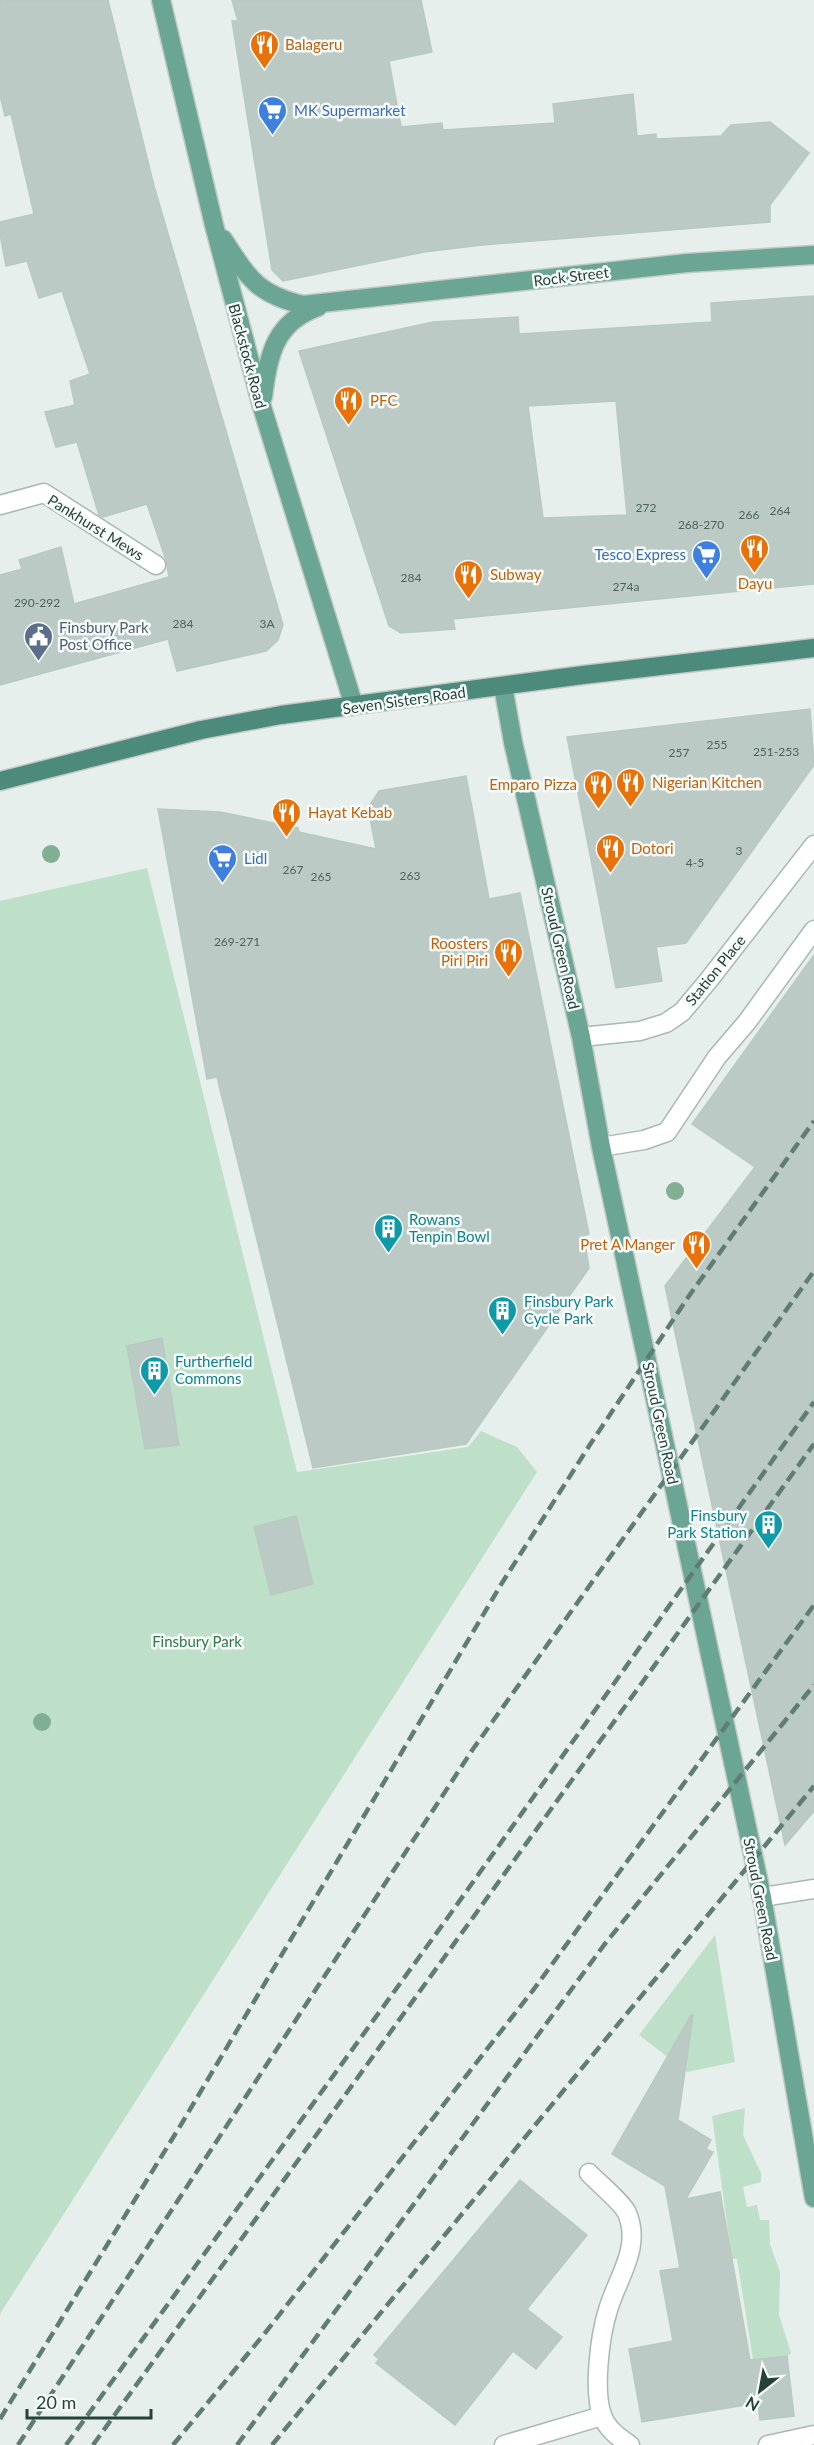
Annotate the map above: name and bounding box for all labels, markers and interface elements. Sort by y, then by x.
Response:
restaurant icon: Balageru [248,28,280,70]
place label: Balageru [285,35,342,53]
supermarket icon: MK Supermarket [257,94,289,136]
place label: MK Supermarket [294,101,406,119]
street label: Rock Street [532,262,610,290]
street label: Blackstock Road [225,302,271,410]
restaurant icon: PFC [333,384,365,426]
place label: PFC [370,391,397,409]
street label: Pankhurst Mews [45,490,147,564]
house number: 272 [636,500,656,515]
house number: 264 [770,503,790,518]
house number: 266 [739,507,759,522]
house number: 268-270 [678,517,724,532]
restaurant icon: Dayu [739,532,771,574]
supermarket icon: Tesco Express [691,538,723,580]
place label: Tesco Express [595,545,686,563]
restaurant icon: Subway [453,558,485,600]
place label: Subway [490,565,542,583]
house number: 284 [401,570,421,585]
place label: Dayu [738,574,772,592]
house number: 274a [613,579,639,594]
house number: 290-292 [14,595,60,610]
house number: 284 [173,616,193,631]
house number: 3A [259,616,275,631]
place label: Finsbury Park Post Office [59,618,149,653]
public building icon: Finsbury Park Post Office [22,620,54,662]
street label: Seven Sisters Road [341,682,467,718]
house number: 255 [707,737,727,752]
house number: 251-253 [753,744,799,759]
house number: 257 [669,745,689,760]
restaurant icon: Nigerian Kitchen [615,766,647,808]
restaurant icon: Emparo Pizza [582,768,614,810]
place label: Nigerian Kitchen [652,773,762,791]
place label: Emparo Pizza [489,775,577,793]
restaurant icon: Hayat Kebab [271,796,303,838]
place label: Hayat Kebab [308,803,392,821]
restaurant icon: Dotori [594,832,626,874]
place label: Dotori [631,839,674,857]
supermarket icon: Lidl [207,842,239,884]
house number: 3 [736,843,743,858]
place label: Lidl [244,849,267,867]
house number: 4-5 [686,855,704,870]
house number: 267 [283,862,303,877]
house number: 263 [400,868,420,883]
house number: 265 [311,869,331,884]
street label: Stroud Green Road [538,885,584,1011]
street label: Station Place [681,931,749,1009]
house number: 269-271 [214,934,260,949]
place label: Roosters Piri Piri [430,934,488,969]
restaurant icon: Roosters Piri Piri [493,936,525,978]
place label: Rowans Tenpin Bowl [409,1210,490,1245]
building icon: Rowans Tenpin Bowl [372,1212,404,1254]
restaurant icon: Pret A Manger [680,1228,712,1270]
place label: Pret A Manger [580,1235,676,1253]
place label: Finsbury Park Cycle Park [524,1292,614,1327]
building icon: Finsbury Park Cycle Park [487,1294,519,1336]
place label: Furtherfield Commons [175,1352,252,1387]
building icon: Furtherfield Commons [138,1354,170,1396]
street label: Stroud Green Road [639,1360,683,1486]
place label: Finsbury Park Station [667,1506,747,1541]
building icon: Finsbury Park Station [752,1508,784,1550]
park label: Finsbury Park [152,1632,242,1650]
street label: Stroud Green Road [740,1836,782,1962]
north arrow [730,2361,790,2421]
scale bar [27,2382,152,2420]
text: 20 m [36,2391,76,2413]
text: N [742,2393,762,2416]

